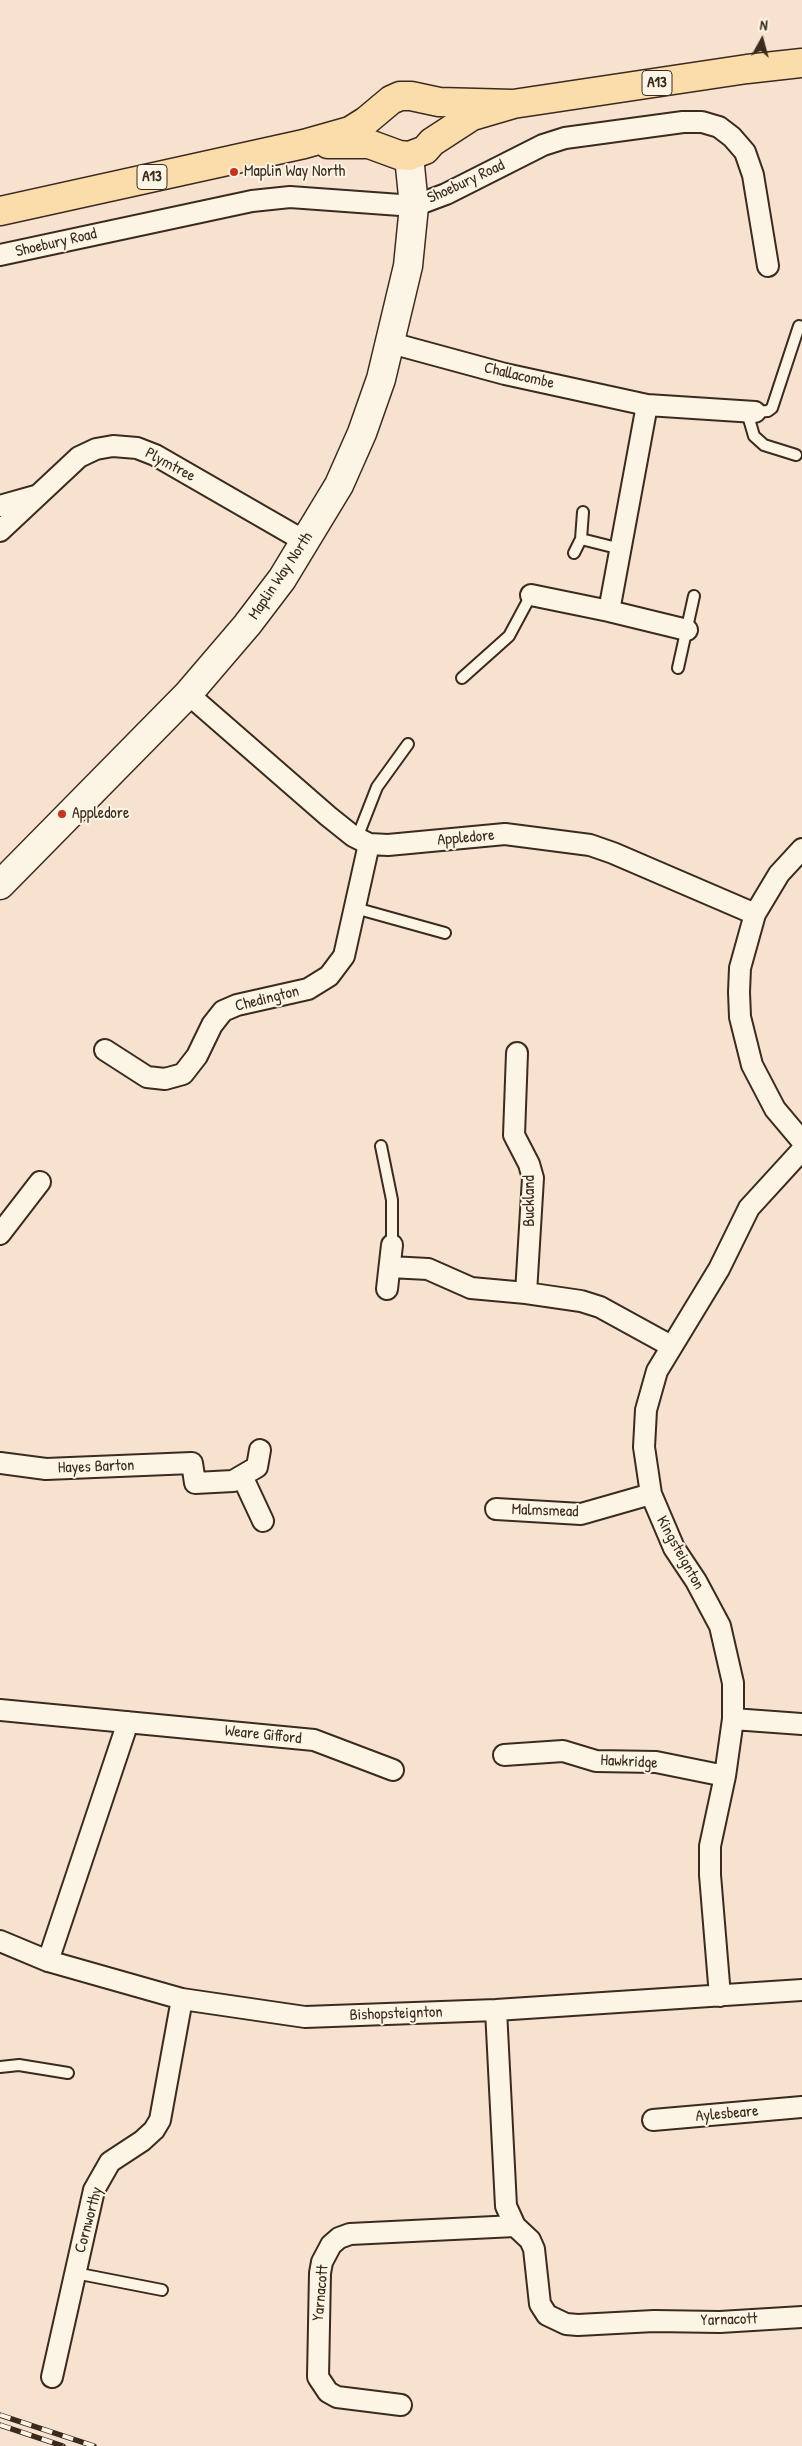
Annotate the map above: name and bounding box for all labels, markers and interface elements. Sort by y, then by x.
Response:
north arrow [737,15,787,65]
text: N [759,15,769,34]
road number: A13 [642,70,672,96]
street label: Shoebury Road [424,156,508,208]
place label: Maplin Way North [244,162,345,182]
road number: A13 [137,164,167,190]
marker: Maplin Way North [228,166,240,178]
street label: Shoebury Road [14,224,98,262]
street label: Challacombe [482,359,556,393]
street label: Plymtree [142,444,198,486]
street label: Maplin Way North [245,529,317,623]
place label: Appledore [72,804,129,824]
marker: Appledore [56,808,68,820]
street label: Appledore [437,826,495,850]
street label: Chedington [233,982,301,1016]
street label: Buckland [520,1175,540,1227]
street label: Hayes Barton [57,1456,135,1478]
street label: Malmsmead [511,1500,579,1522]
street label: Kingsteignton [652,1513,708,1593]
street label: Weare Gifford [224,1721,302,1749]
street label: Hawkridge [600,1751,658,1773]
street label: Bishopsteignton [349,2003,443,2025]
street label: Aylesbeare [695,2102,759,2126]
street label: Cornworthy [71,2185,107,2255]
street label: Yarnacott [309,2264,333,2322]
street label: Yarnacott [700,2309,758,2331]

